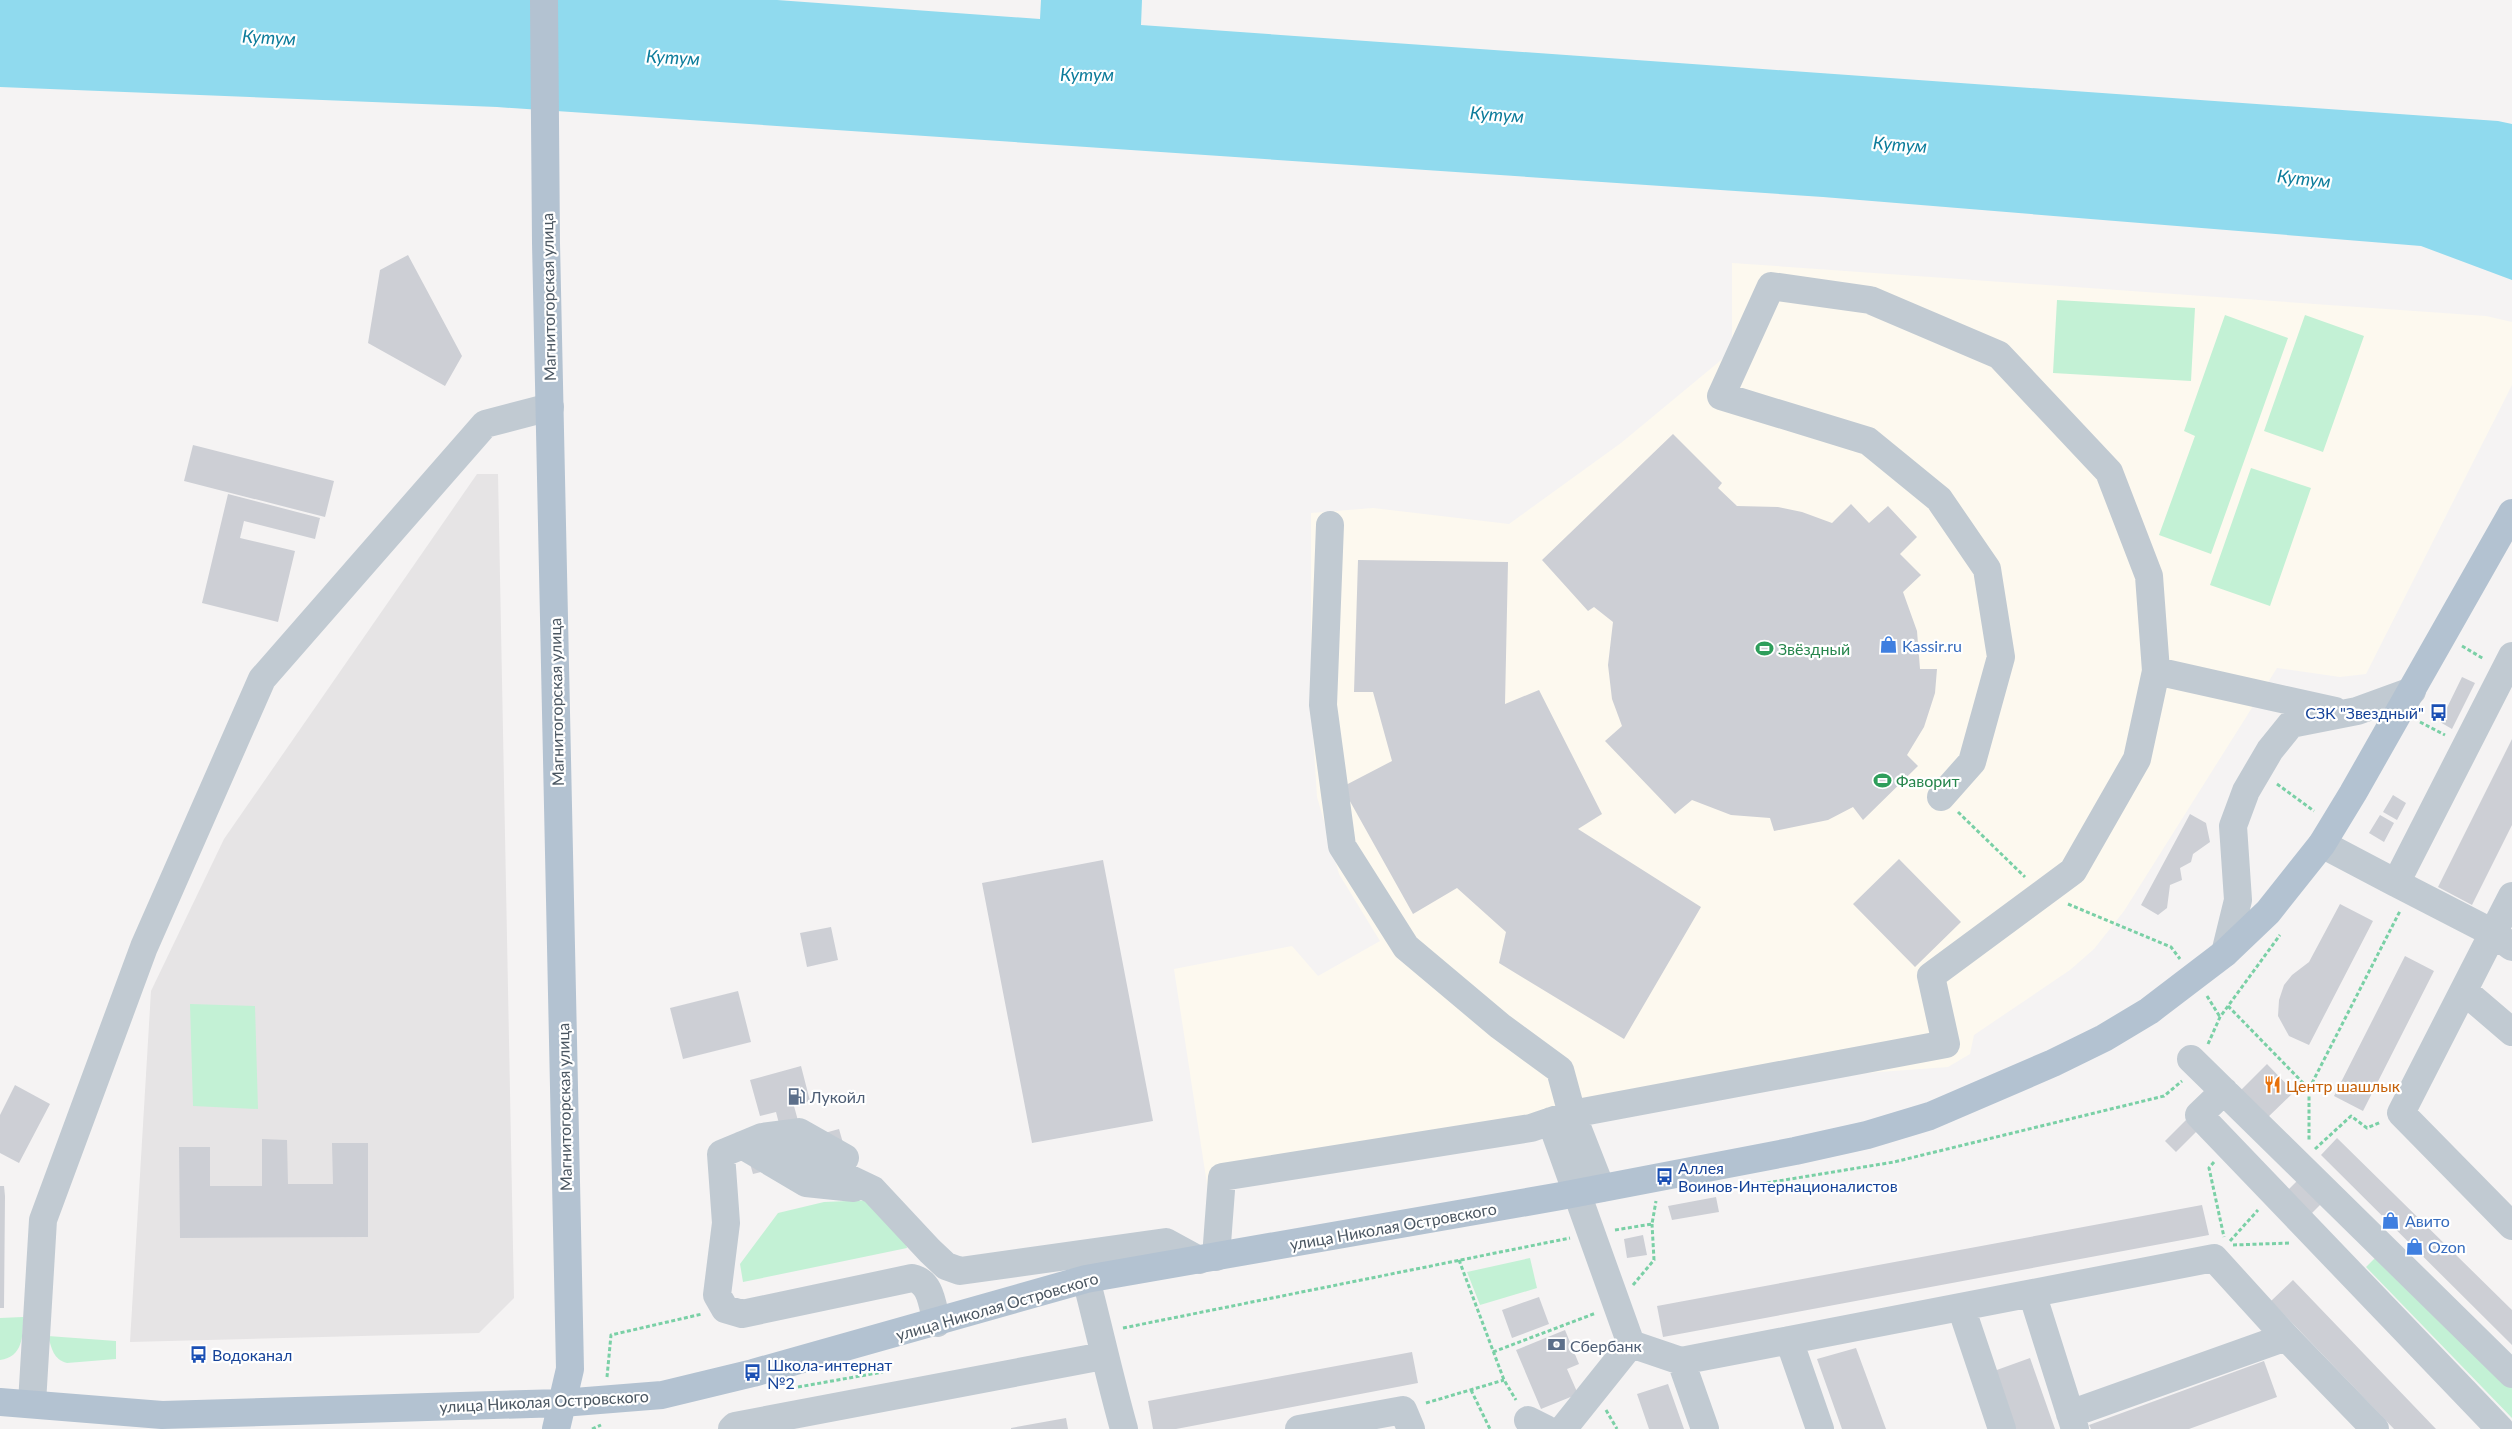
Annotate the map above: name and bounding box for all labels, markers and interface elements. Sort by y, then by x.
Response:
water label: Кутум [241,25,297,49]
water label: Кутум [645,45,701,69]
water label: Кутум [1060,63,1114,85]
water label: Кутум [1469,101,1525,127]
water label: Кутум [1872,131,1928,157]
water label: Кутум [2276,164,2332,192]
street label: Магнитогорская улица [537,213,559,381]
street label: Магнитогорская улица [545,618,567,786]
shop icon: Kassir.ru [1878,635,1898,655]
place label: Kassir.ru [1902,636,1962,655]
sports icon: Звёздный [1754,638,1774,658]
place label: Звёздный [1778,639,1850,658]
bus stop icon: СЗК "Звездный" [2428,702,2448,722]
place label: СЗК "Звездный" [2305,703,2424,722]
sports icon: Фаворит [1872,770,1892,790]
place label: Фаворит [1896,771,1960,790]
street label: Магнитогорская улица [553,1023,575,1191]
restaurant icon: Центр шашлык [2262,1075,2282,1095]
place label: Центр шашлык [2286,1076,2401,1095]
fuel station icon: Лукойл [786,1086,806,1106]
place label: Лукойл [809,1087,865,1106]
place label: Аллея Воинов-Интернационалистов [1678,1158,1898,1195]
bus stop icon: Аллея Воинов-Интернационалистов [1654,1166,1674,1186]
street label: улица Николая Островского [1288,1198,1498,1254]
shop icon: Авито [2381,1210,2401,1230]
place label: Авито [2405,1211,2450,1230]
shop icon: Ozon [2404,1236,2424,1256]
place label: Ozon [2428,1237,2466,1256]
street label: улица Николая Островского [894,1268,1100,1344]
bank icon: Сбербанк [1546,1335,1566,1355]
place label: Сбербанк [1570,1336,1642,1355]
bus stop icon: Водоканал [188,1344,208,1364]
place label: Водоканал [212,1345,292,1364]
place label: Школа-интернат №2 [767,1355,892,1392]
bus stop icon: Школа-интернат №2 [743,1363,763,1383]
street label: улица Николая Островского [439,1386,649,1416]

